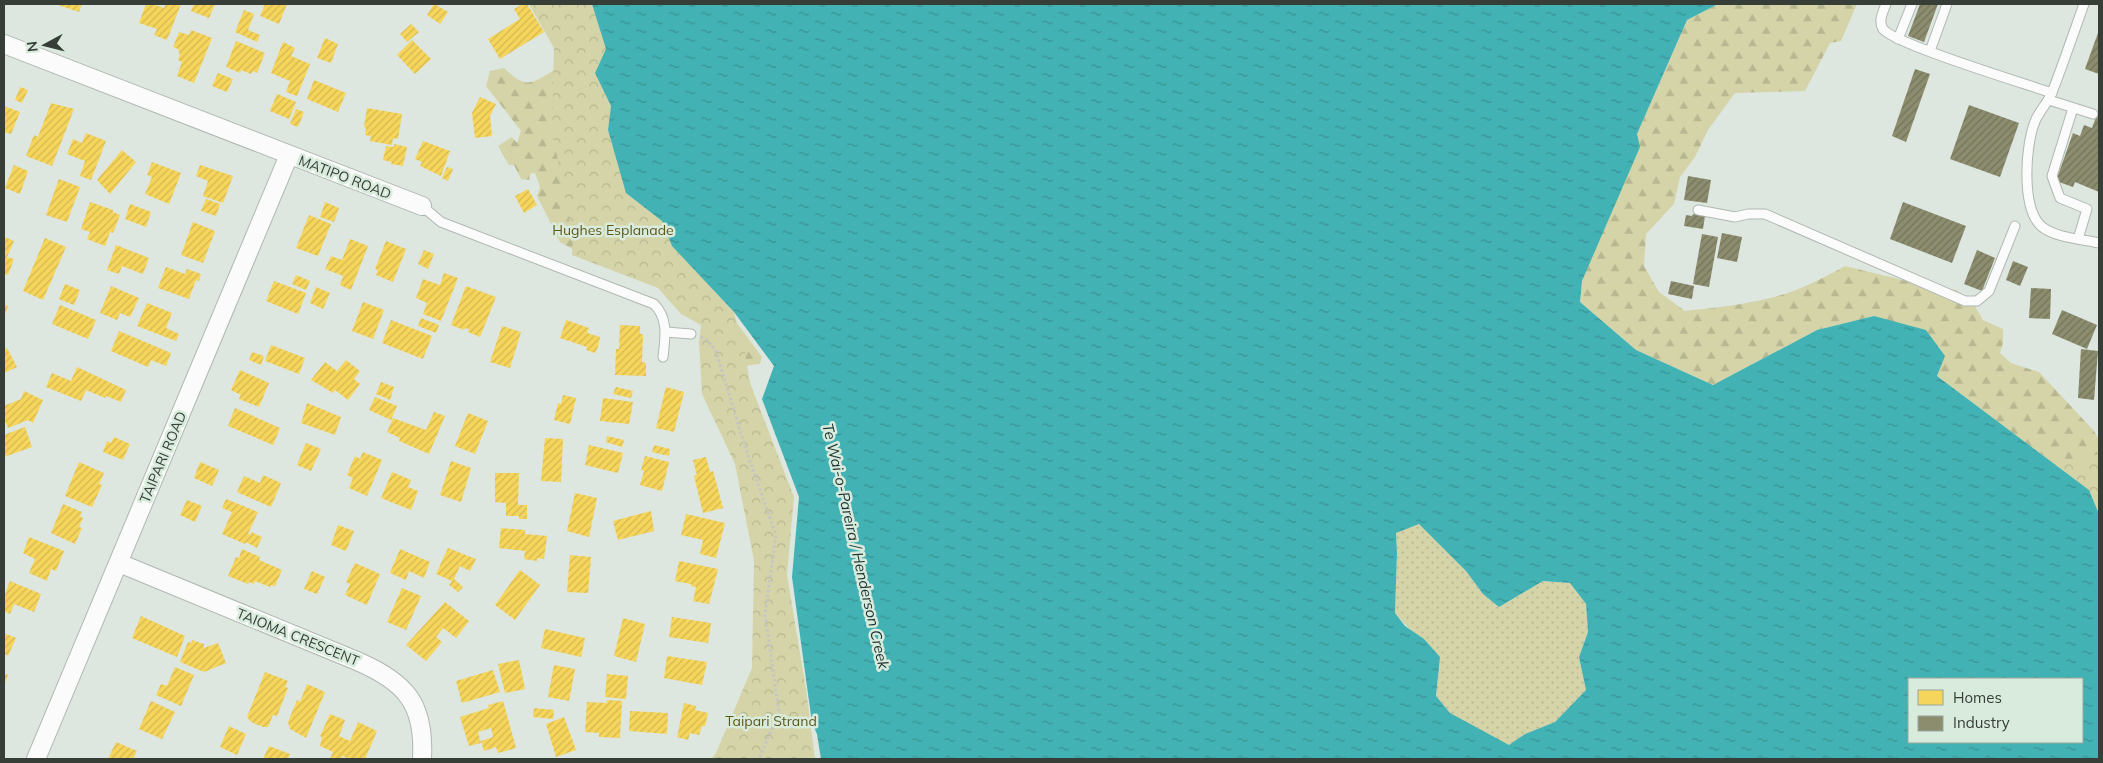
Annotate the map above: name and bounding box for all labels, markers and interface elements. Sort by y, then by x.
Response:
north arrow [20,20,70,70]
text: N [23,40,42,53]
street label: MATIPO ROAD [296,151,394,203]
park label: Hughes Esplanade [552,221,674,239]
street label: TAIPARI ROAD [136,409,190,505]
water label: Te Wai-o-Pareira / Henderson Creek [818,421,894,672]
street label: TAIOMA CRESCENT [234,604,363,670]
legend [1908,678,2083,743]
text: Homes [1953,688,2002,707]
park label: Taipari Strand [725,712,817,730]
text: Industry [1953,713,2010,732]

